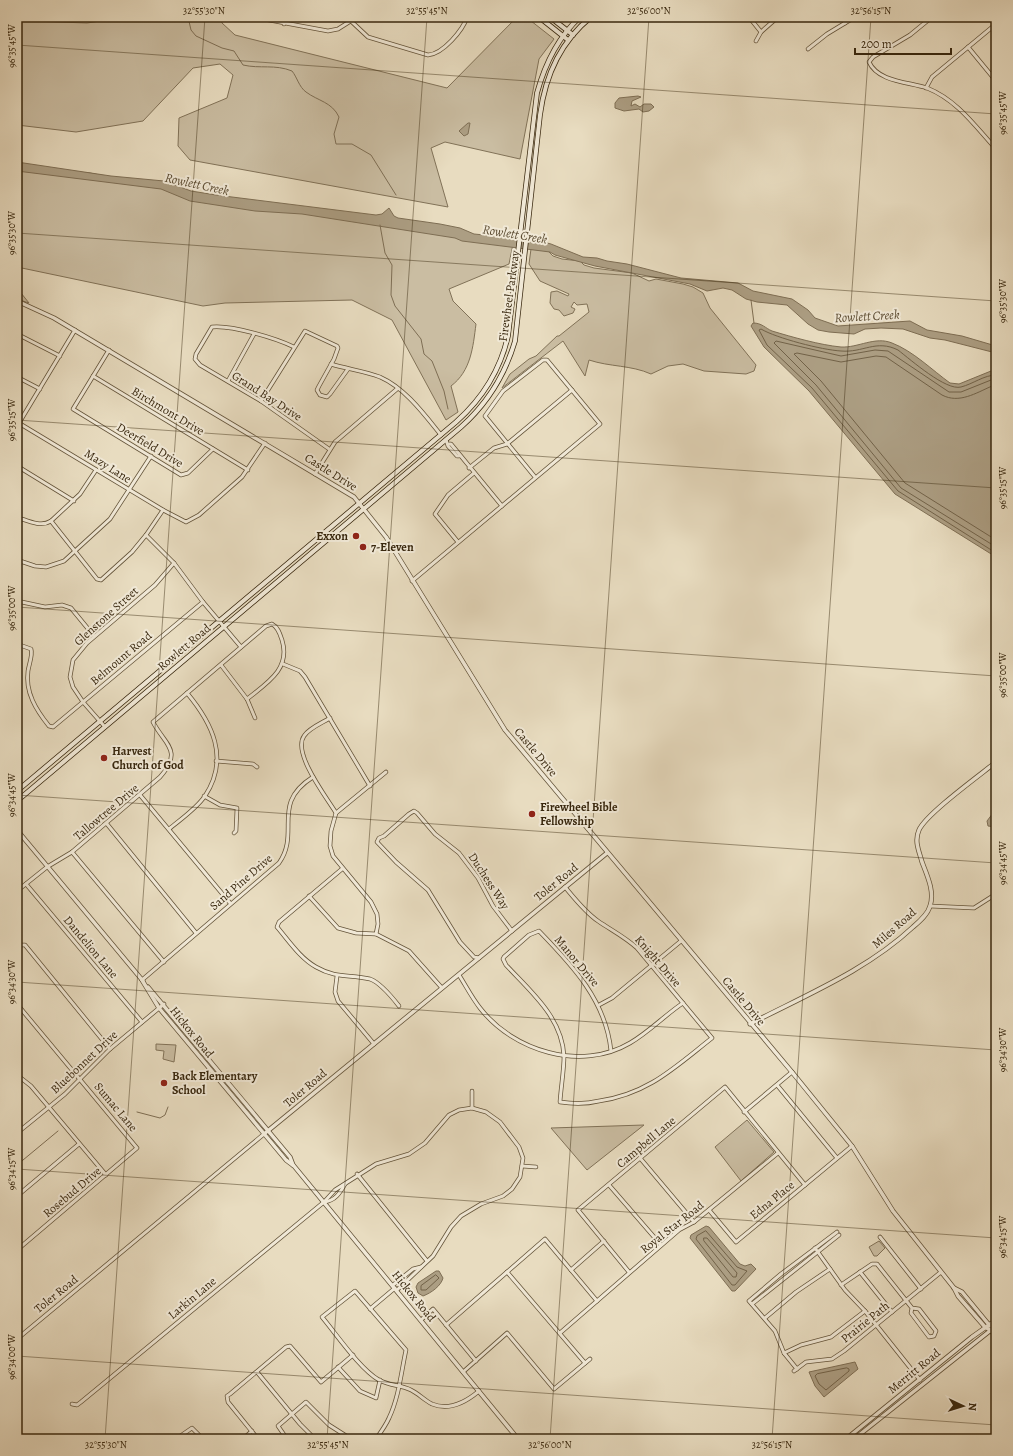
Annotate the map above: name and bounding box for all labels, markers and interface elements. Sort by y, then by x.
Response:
text: 32°55'30"N [183,4,225,17]
text: 32°55'45"N [406,4,448,17]
text: 32°56'00"N [627,4,671,17]
text: 32°56'15"N [851,4,891,17]
text: 96°35'45"W [5,24,18,68]
scale bar [855,30,951,56]
text: 200 m [861,36,892,52]
text: 96°35'45"W [996,91,1009,135]
water label: Rowlett Creek [163,169,231,199]
text: 96°35'30"W [5,210,18,255]
water label: Rowlett Creek [481,221,549,248]
street label: Firewheel Parkway [495,249,523,342]
text: 96°35'30"W [996,278,1009,323]
water label: Rowlett Creek [834,306,900,326]
street label: Grand Bay Drive [229,367,305,425]
street label: Birchmont Drive [129,383,207,439]
text: 96°35'15"W [5,398,18,441]
street label: Deerfield Drive [114,419,186,471]
street label: Mazy Lane [81,445,135,487]
street label: Castle Drive [302,449,360,495]
text: 96°35'15"W [996,466,1009,509]
place label: Exxon [316,528,348,544]
marker: Exxon [351,531,361,541]
place label: 7-Eleven [371,539,414,555]
marker: 7-Eleven [358,542,368,552]
street label: Glenstone Street [70,583,142,649]
text: 96°35'00"W [5,585,18,631]
street label: Rowlett Road [154,620,214,674]
street label: Belmount Road [87,627,156,688]
text: 96°35'00"W [996,652,1009,698]
street label: Castle Drive [511,724,561,780]
place label: Harvest Church of God [112,743,184,773]
marker: Harvest Church of God [99,753,109,763]
text: 96°34'45"W [5,772,18,817]
street label: Tallowtree Drive [70,780,142,844]
place label: Firewheel Bible Fellowship [540,799,618,829]
marker: Firewheel Bible Fellowship [527,809,537,819]
text: 96°34'45"W [996,840,1009,885]
street label: Duchess Way [465,849,514,913]
street label: Sand Pine Drive [206,850,276,914]
street label: Toler Road [531,859,582,905]
street label: Miles Road [868,904,920,952]
street label: Dandelion Lane [60,912,122,982]
street label: Manor Drive [551,932,603,990]
street label: Knight Drive [631,932,685,990]
text: 96°34'30"W [5,959,18,1004]
street label: Castle Drive [719,973,769,1029]
street label: Hickox Road [166,1003,218,1062]
street label: Bluebonnet Drive [47,1027,121,1097]
text: 96°34'30"W [996,1027,1009,1072]
street label: Toler Road [280,1065,331,1111]
place label: Back Elementary School [172,1068,258,1098]
marker: Back Elementary School [159,1078,169,1088]
street label: Sumac Lane [91,1079,141,1135]
street label: Campbell Lane [613,1112,679,1172]
text: 96°34'15"W [5,1147,18,1190]
street label: Rosebud Drive [39,1163,105,1221]
street label: Edna Place [746,1177,798,1223]
street label: Royal Star Road [637,1197,708,1257]
text: 96°34'15"W [996,1215,1009,1258]
street label: Hickox Road [388,1267,440,1326]
street label: Toler Road [31,1271,82,1317]
street label: Larkin Lane [165,1273,219,1323]
street label: Prairie Path [837,1297,893,1346]
text: 96°34'00"W [5,1334,18,1380]
street label: Merritt Road [884,1345,944,1397]
north arrow [943,1386,983,1426]
text: N [965,1402,980,1411]
text: 32°55'30"N [85,1438,127,1451]
text: 32°55'45"N [307,1438,349,1451]
text: 32°56'00"N [528,1438,572,1451]
text: 32°56'15"N [752,1438,792,1451]

